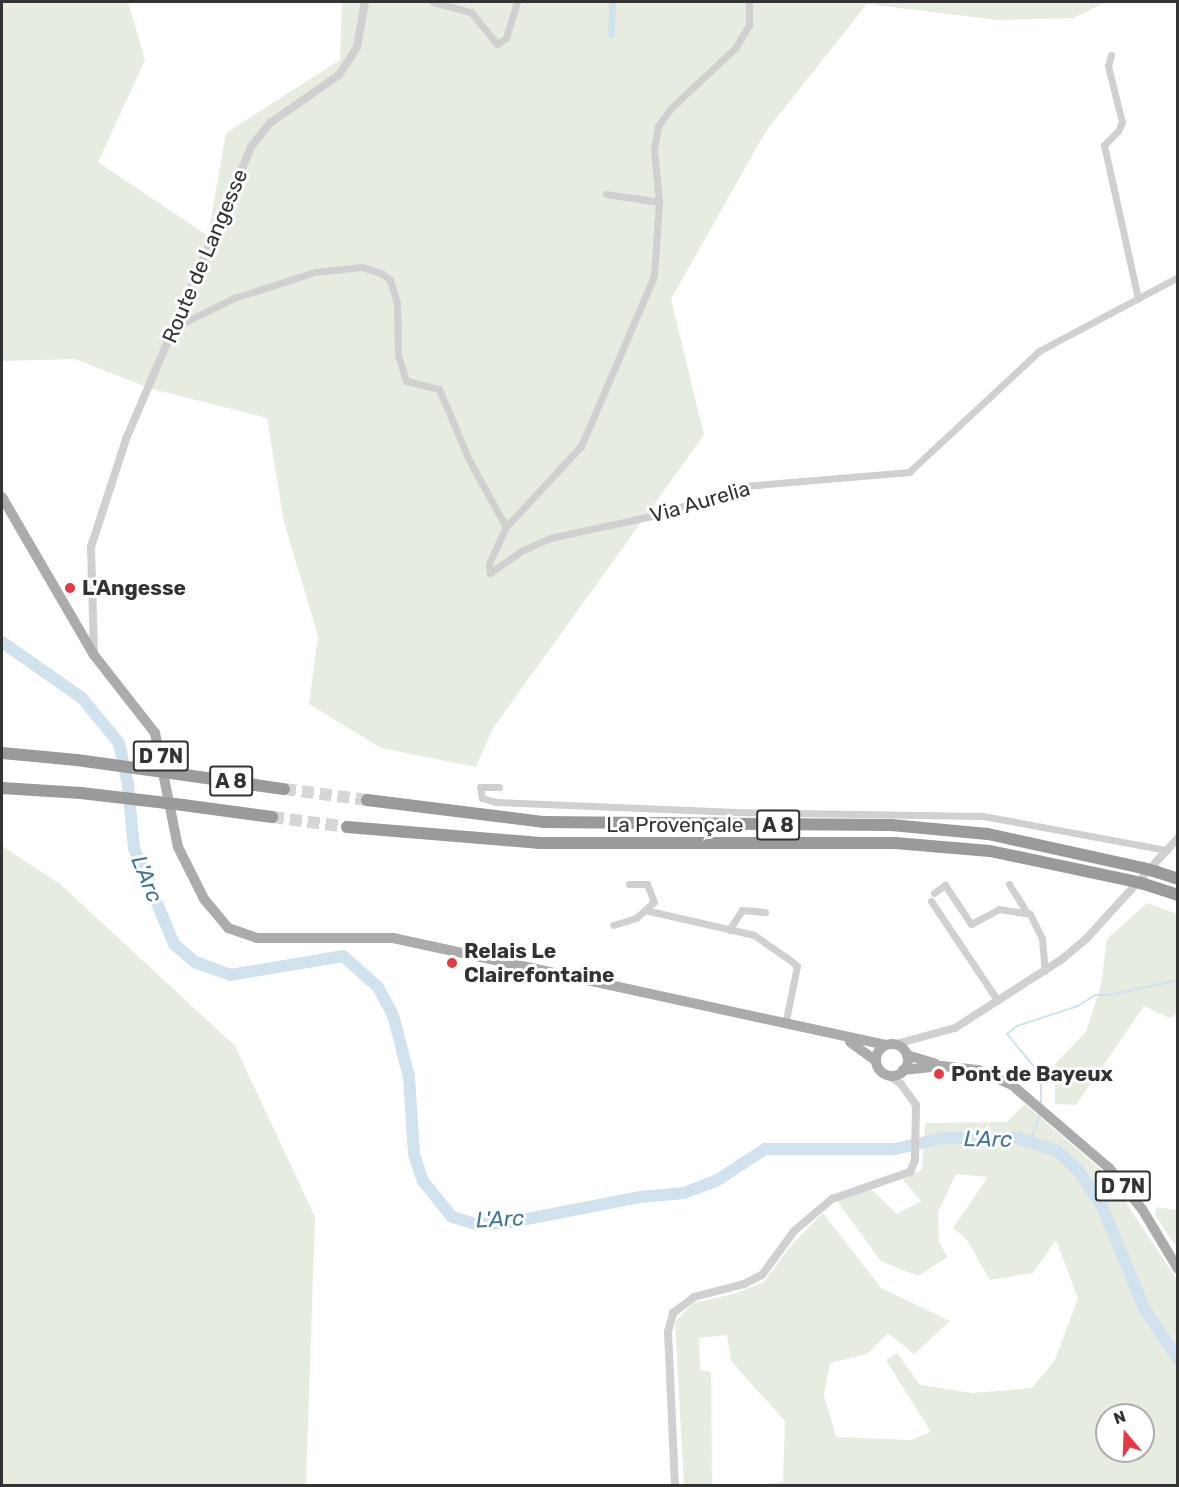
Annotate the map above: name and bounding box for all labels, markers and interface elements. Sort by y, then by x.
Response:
street label: Route de Langesse [157,165,253,347]
street label: Via Aurelia [647,476,753,528]
place label: L'Angesse [82,575,186,601]
marker: L'Angesse [63,581,77,595]
road number: D 7N [132,739,190,773]
road number: A 8 [208,764,254,798]
road number: A 8 [756,808,800,842]
street label: La Provençale [606,812,744,838]
water label: L'Arc [126,852,168,906]
place label: Relais Le Clairefontaine [464,938,615,988]
marker: Relais Le Clairefontaine [445,956,459,970]
place label: Pont de Bayeux [951,1061,1113,1087]
marker: Pont de Bayeux [932,1067,946,1081]
water label: L'Arc [964,1125,1012,1153]
road number: D 7N [1094,1169,1152,1203]
water label: L'Arc [475,1205,525,1233]
north arrow [1095,1403,1155,1463]
text: N [1111,1407,1128,1428]

